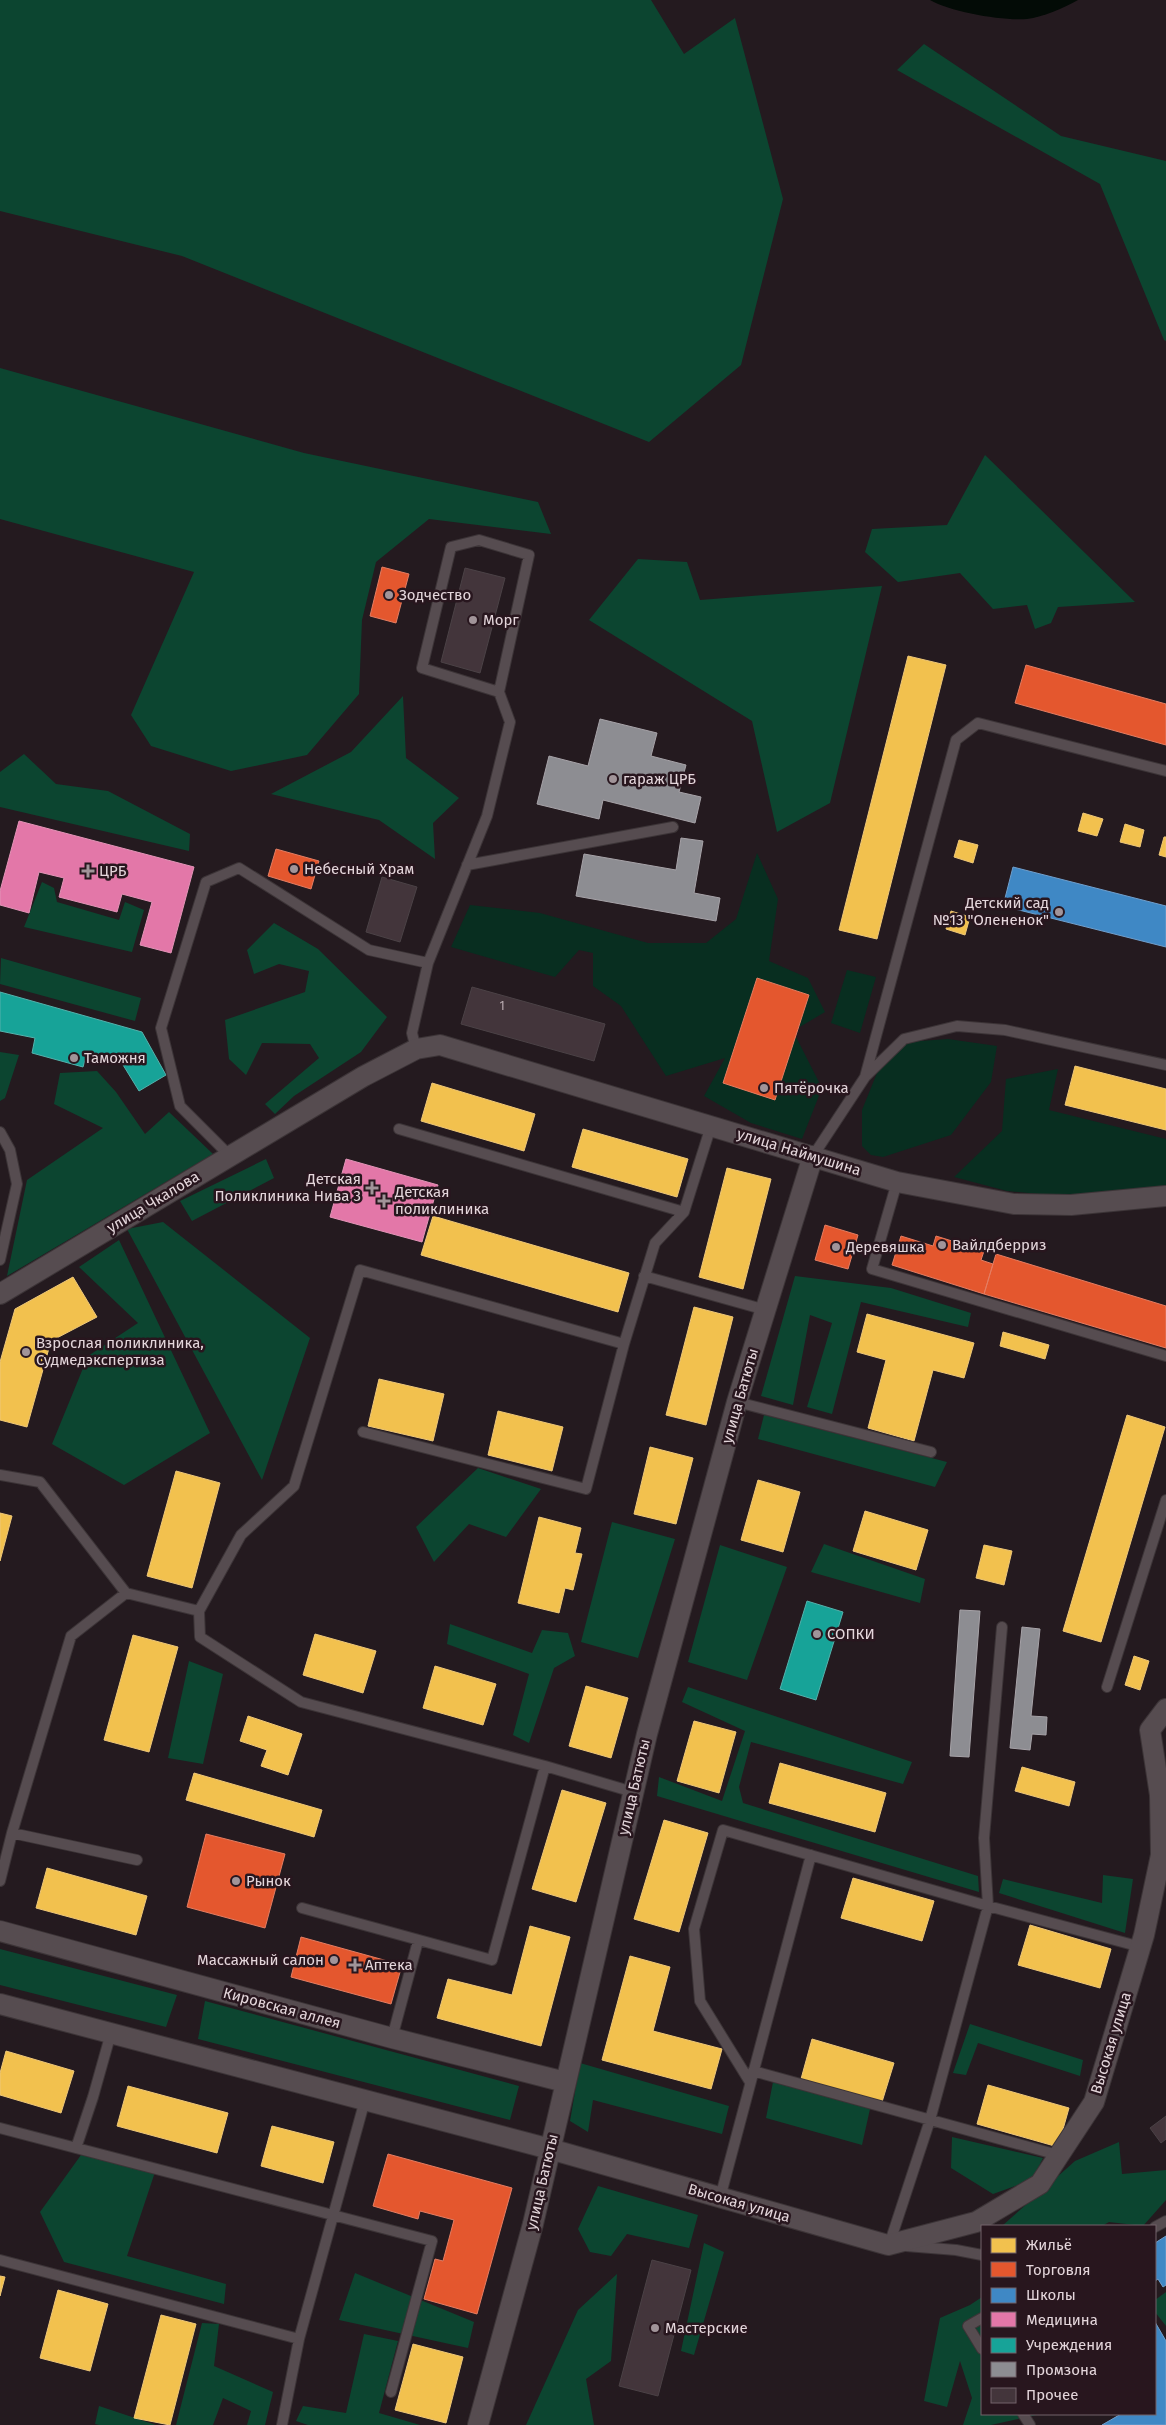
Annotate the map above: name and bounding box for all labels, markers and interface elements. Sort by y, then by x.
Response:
place label: Зодчество [399,586,471,604]
marker: Зодчество [383,589,395,601]
place label: Морг [483,611,519,629]
marker: Морг [467,614,479,626]
place label: гараж ЦРБ [623,770,696,788]
marker: гараж ЦРБ [607,773,619,785]
place label: Небесный Храм [304,860,414,878]
place label: ЦРБ [99,862,127,880]
marker: Небесный Храм [288,863,300,875]
marker: ЦРБ [81,864,95,878]
place label: Детский сад №13 "Олененок" [933,894,1049,929]
marker: Детский сад №13 "Олененок" [1053,906,1065,918]
house number: 1 [499,999,505,1013]
place label: Таможня [84,1049,146,1067]
marker: Таможня [68,1052,80,1064]
place label: Пятёрочка [774,1079,849,1097]
marker: Пятёрочка [758,1082,770,1094]
street label: улица Наймушина [735,1125,863,1179]
street label: улица Чкалова [104,1167,202,1237]
place label: Детская Поликлиника Нива 3 [214,1170,361,1205]
marker: Детская Поликлиника Нива 3 [365,1181,379,1195]
place label: Детская поликлиника [394,1183,489,1218]
marker: Детская поликлиника [377,1194,391,1208]
place label: Вайлдберриз [952,1236,1046,1254]
place label: Деревяшка [845,1238,925,1256]
marker: Вайлдберриз [936,1239,948,1251]
marker: Деревяшка [830,1241,842,1253]
place label: Взрослая поликлиника, Судмедэкспертиза [36,1334,204,1369]
marker: Взрослая поликлиника, Судмедэкспертиза [20,1346,32,1358]
street label: улица Батюты [718,1346,762,1446]
place label: СОПКИ [827,1625,875,1643]
marker: СОПКИ [811,1628,823,1640]
street label: улица Батюты [614,1737,654,1837]
place label: Рынок [246,1872,291,1890]
marker: Рынок [230,1875,242,1887]
place label: Массажный салон [197,1951,324,1969]
marker: Массажный салон [328,1954,340,1966]
place label: Аптека [365,1956,413,1974]
marker: Аптека [349,1959,361,1971]
street label: Кировская аллея [221,1984,343,2032]
street label: Высокая улица [1087,1990,1135,2096]
street label: улица Батюты [522,2132,562,2232]
street label: Высокая улица [686,2180,792,2226]
legend [981,2225,1156,2415]
text: Жильё [1026,2236,1072,2254]
text: Торговля [1026,2261,1091,2279]
text: Школы [1026,2286,1076,2304]
text: Медицина [1026,2311,1098,2329]
place label: Мастерские [665,2319,748,2337]
marker: Мастерские [649,2322,661,2334]
text: Учреждения [1026,2336,1112,2354]
text: Промзона [1026,2361,1097,2379]
text: Прочее [1026,2386,1078,2404]

